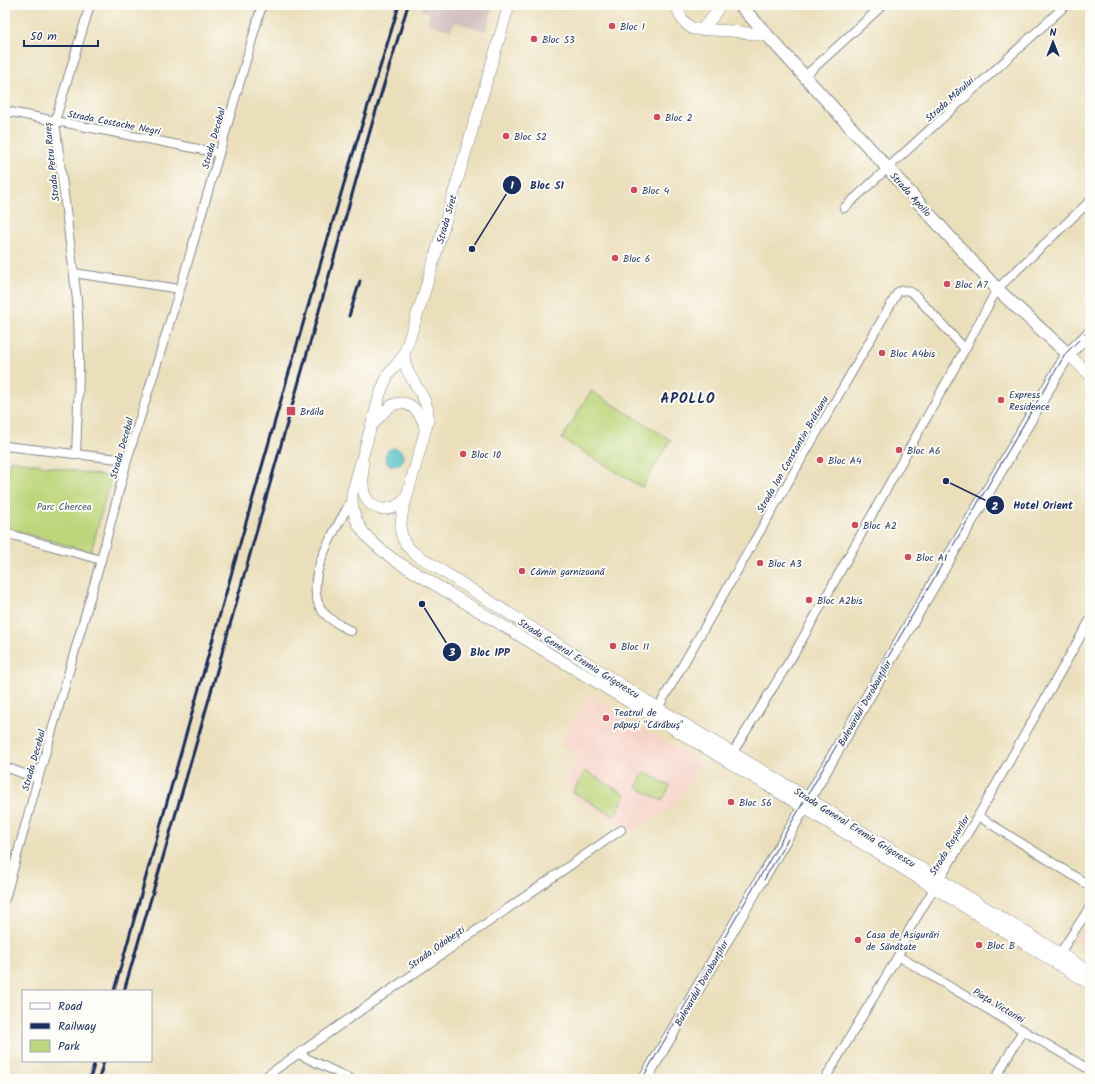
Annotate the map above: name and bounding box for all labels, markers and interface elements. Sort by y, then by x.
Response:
place label: Bloc 1 [620,19,645,35]
marker: Bloc 1 [607,21,617,31]
scale bar [24,22,98,48]
north arrow [1033,22,1073,62]
text: N [1050,24,1057,42]
text: 50 m [30,27,57,46]
place label: Bloc S3 [542,32,575,48]
marker: Bloc S3 [529,34,539,44]
street label: Strada Mărului [922,73,978,126]
street label: Strada Decebal [198,105,231,171]
street label: Strada Costache Negri [66,106,162,140]
place label: Bloc 2 [665,110,693,126]
marker: Bloc 2 [652,112,662,122]
street label: Strada Petru Rareș [40,121,64,202]
place label: Bloc S2 [514,129,547,145]
marker: Bloc S2 [501,131,511,141]
street label: Strada Apollo [886,169,935,221]
callout: Bloc S1 [502,173,572,196]
text: 1 [510,176,514,195]
text: Bloc S1 [530,177,565,195]
place label: Bloc 4 [642,183,670,199]
marker: Bloc 4 [629,185,639,195]
street label: Strada Siret [432,193,462,246]
place label: Bloc 6 [623,251,650,267]
marker: Bloc 6 [610,253,620,263]
place label: Bloc A7 [955,277,988,293]
marker: Bloc A7 [942,279,952,289]
place label: Bloc A4bis [890,346,936,362]
marker: Bloc A4bis [877,348,887,358]
place label: Express Residence [1009,387,1050,415]
district label: APOLLO [660,388,716,410]
street label: Strada Ion Constantin Brătianu [753,393,833,516]
marker: Express Residence [996,395,1006,405]
place label: Brăila [300,404,324,420]
marker: Brăila [285,405,297,417]
street label: Strada Decebal [106,415,139,481]
place label: Bloc A6 [907,443,940,459]
marker: Bloc A6 [894,445,904,455]
place label: Bloc 10 [471,447,501,463]
marker: Bloc 10 [458,449,468,459]
place label: Bloc A4 [828,453,862,469]
marker: Bloc A4 [815,455,825,465]
callout: Hotel Orient [985,494,1081,517]
text: 2 [992,497,999,516]
text: Hotel Orient [1013,497,1074,515]
park label: Parc Chercea [37,499,92,515]
place label: Bloc A2 [863,518,897,534]
marker: Bloc A2 [850,520,860,530]
place label: Bloc A1 [916,550,947,566]
marker: Bloc A1 [903,552,913,562]
place label: Bloc A3 [768,556,802,572]
marker: Bloc A3 [755,558,765,568]
place label: Cămin garnizoană [530,564,606,580]
marker: Cămin garnizoană [517,566,527,576]
place label: Bloc A2bis [817,593,863,609]
marker: Bloc A2bis [804,595,814,605]
street label: Strada General Eremia Grigorescu [514,615,643,703]
place label: Bloc 11 [621,639,649,655]
callout: Bloc 1PP [442,641,518,664]
marker: Bloc 11 [608,641,618,651]
text: 3 [448,643,456,662]
text: Bloc 1PP [470,644,511,662]
street label: Bulevardul Dorobanților [834,657,896,750]
place label: Teatrul de păpuși "Cărăbuș" [613,705,684,733]
marker: Teatrul de păpuși "Cărăbuș" [601,713,611,723]
street label: Strada Decebal [18,727,51,793]
street label: Strada General Eremia Grigorescu [790,784,919,872]
place label: Bloc 56 [739,795,772,811]
marker: Bloc 56 [726,797,736,807]
street label: Strada Roșiorilor [925,811,975,879]
street label: Strada Odobești [405,922,469,974]
place label: Casa de Asigurări de Sănătate [866,927,940,955]
marker: Casa de Asigurări de Sănătate [853,935,863,945]
street label: Bulevardul Dorobanților [671,937,733,1030]
place label: Bloc B [987,938,1015,954]
marker: Bloc B [974,940,984,950]
street label: Piața Victoriei [970,984,1028,1028]
legend [22,990,152,1062]
text: Road [58,997,83,1016]
text: Railway [58,1017,96,1036]
text: Park [58,1037,80,1056]

